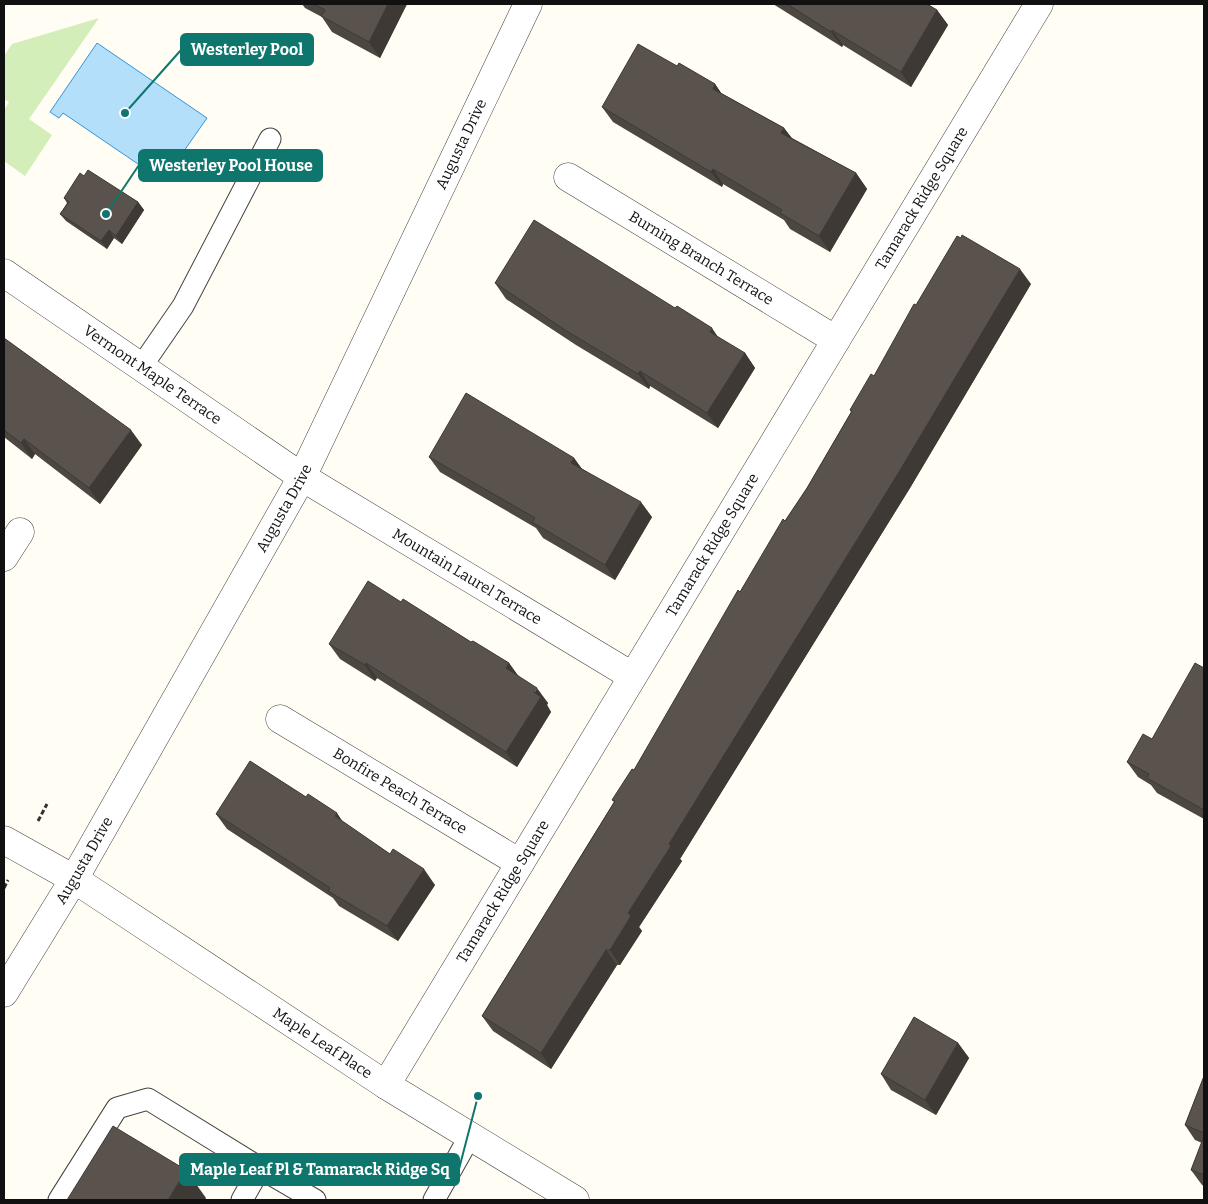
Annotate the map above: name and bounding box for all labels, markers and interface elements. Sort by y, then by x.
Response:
callout: Westerley Pool [181,34,313,65]
text: Westerley Pool [191,40,303,59]
street label: Augusta Drive [432,96,490,192]
street label: Tamarack Ridge Square [872,123,972,273]
callout: Westerley Pool House [139,150,322,181]
text: Westerley Pool House [149,156,313,175]
street label: Burning Branch Terrace [626,207,777,309]
street label: Vermont Maple Terrace [80,321,225,428]
street label: Augusta Drive [252,461,316,555]
street label: Tamarack Ridge Square [662,470,762,620]
street label: Mountain Laurel Terrace [389,525,545,629]
street label: Bonfire Peach Terrace [330,744,470,838]
street label: Augusta Drive [52,814,116,907]
street label: Tamarack Ridge Square [453,817,553,966]
street label: Maple Leaf Place [269,1004,376,1082]
callout: Maple Leaf Pl & Tamarack Ridge Sq [180,1154,459,1185]
text: Maple Leaf Pl & Tamarack Ridge Sq [190,1160,450,1179]

